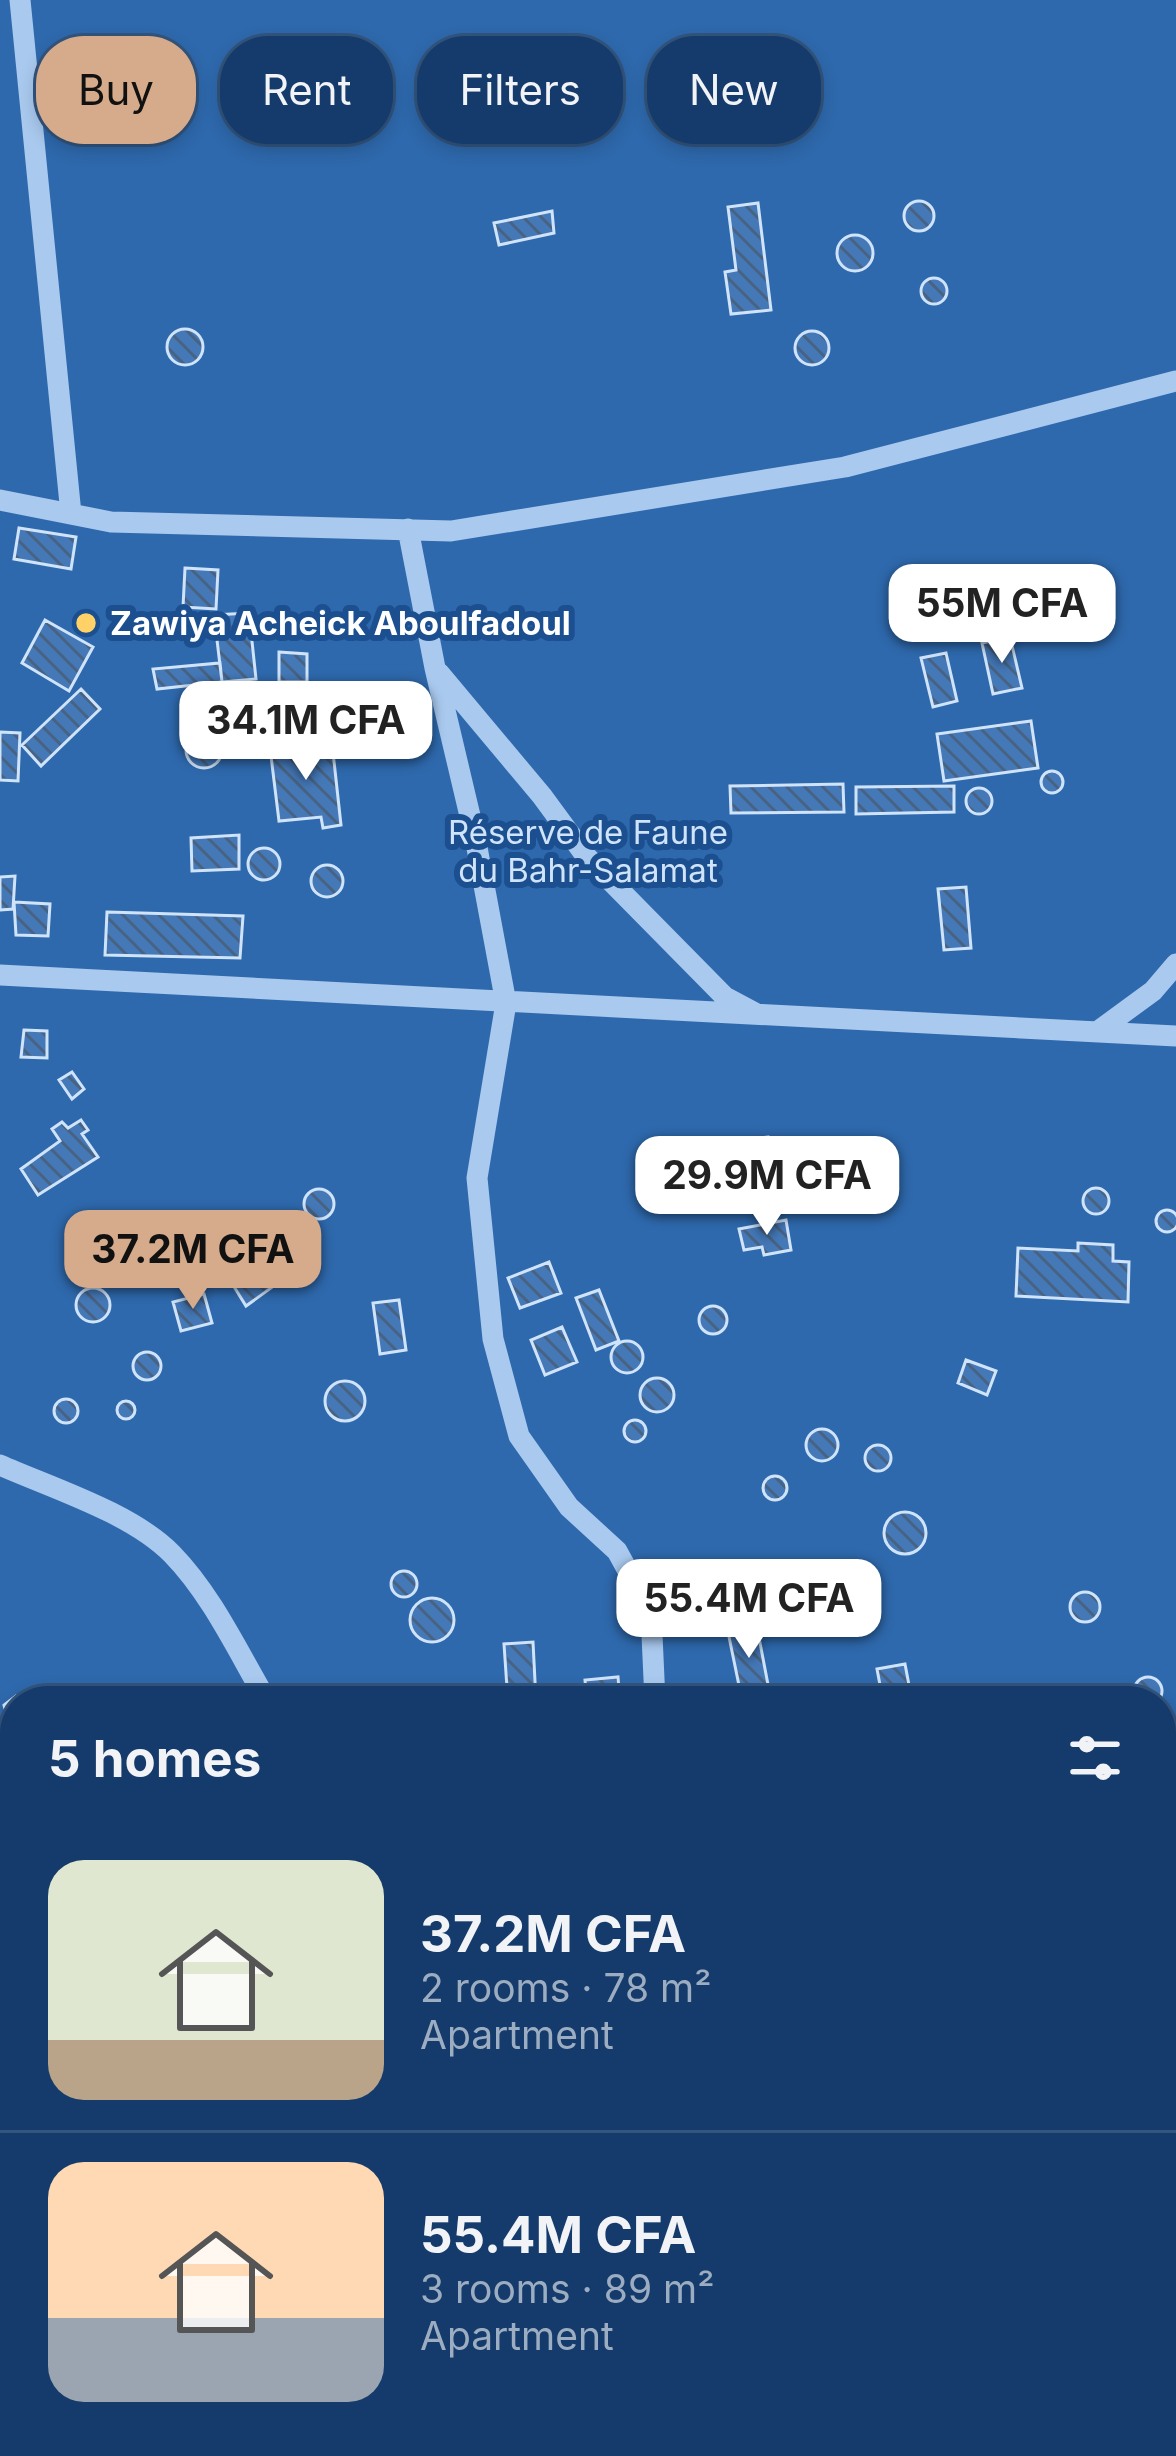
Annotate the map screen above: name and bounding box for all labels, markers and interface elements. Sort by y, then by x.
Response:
chip: Buy [36,36,196,144]
chip: Rent [220,36,393,144]
chip: Filters [417,36,623,144]
chip: New [647,36,821,144]
pin: 55M CFA [891,564,1113,666]
text: 55M CFA [916,579,1088,626]
place label: Zawiya Acheick Aboulfadoul [110,603,571,643]
marker: Zawiya Acheick Aboulfadoul [73,610,99,636]
pin: 34.1M CFA [169,681,443,783]
text: 34.1M CFA [206,696,406,743]
park label: Réserve de Faune du Bahr-Salamat [448,812,728,890]
pin: 29.9M CFA [630,1136,904,1238]
text: 29.9M CFA [662,1151,872,1198]
pin: 37.2M CFA [56,1210,330,1312]
text: 37.2M CFA [91,1225,295,1272]
pin: 55.4M CFA [612,1559,886,1661]
text: 55.4M CFA [643,1574,855,1621]
icon: filters [1062,1725,1128,1791]
text: 5 homes [48,1728,261,1789]
text: 37.2M CFA [420,1903,686,1964]
icon: home [144,1908,288,2052]
text: 2 rooms · 78 m² [420,1964,712,2011]
text: Apartment [420,2011,614,2058]
text: 55.4M CFA [420,2204,696,2265]
icon: home [144,2210,288,2354]
text: 3 rooms · 89 m² [420,2265,714,2312]
text: Apartment [420,2312,614,2359]

